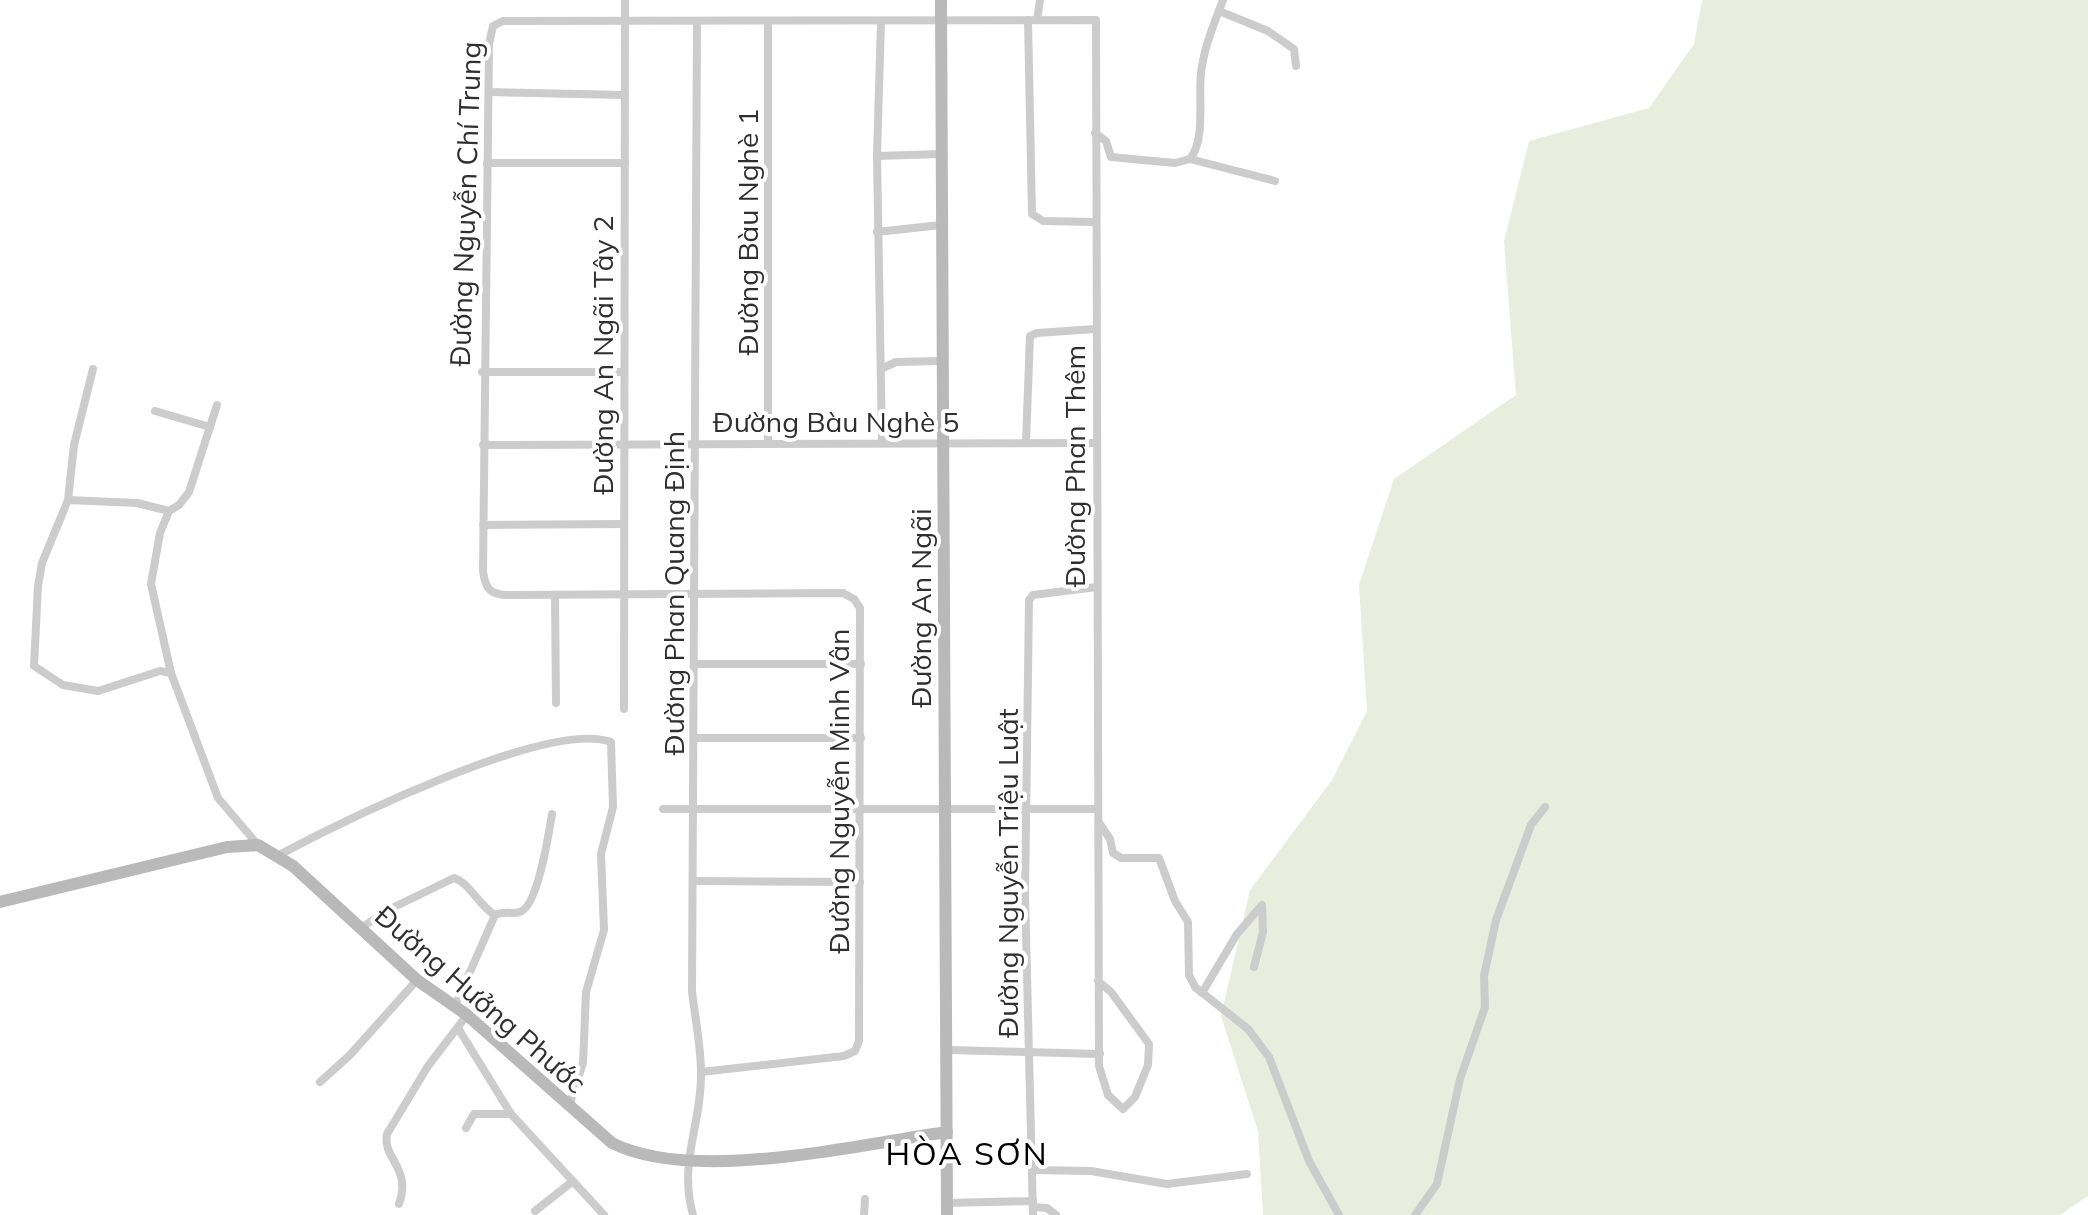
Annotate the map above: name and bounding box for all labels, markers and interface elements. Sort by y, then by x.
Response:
street label: Đường Nguyễn Chí Trung [442,41,488,367]
street label: Đường Bàu Nghè 1 [730,109,765,355]
street label: Đường An Ngãi Tây 2 [585,215,620,495]
street label: Đường Phan Thêm [1057,345,1092,587]
street label: Đường Bàu Nghè 5 [713,404,959,439]
street label: Đường Phan Quang Định [656,431,691,755]
street label: Đường An Ngãi [903,508,938,708]
street label: Đường Nguyễn Minh Vân [821,629,856,953]
street label: Đường Nguyễn Triệu Luật [990,708,1025,1038]
street label: Đường Hưởng Phước [368,898,594,1100]
district label: HÒA SƠN [885,1133,1049,1173]

